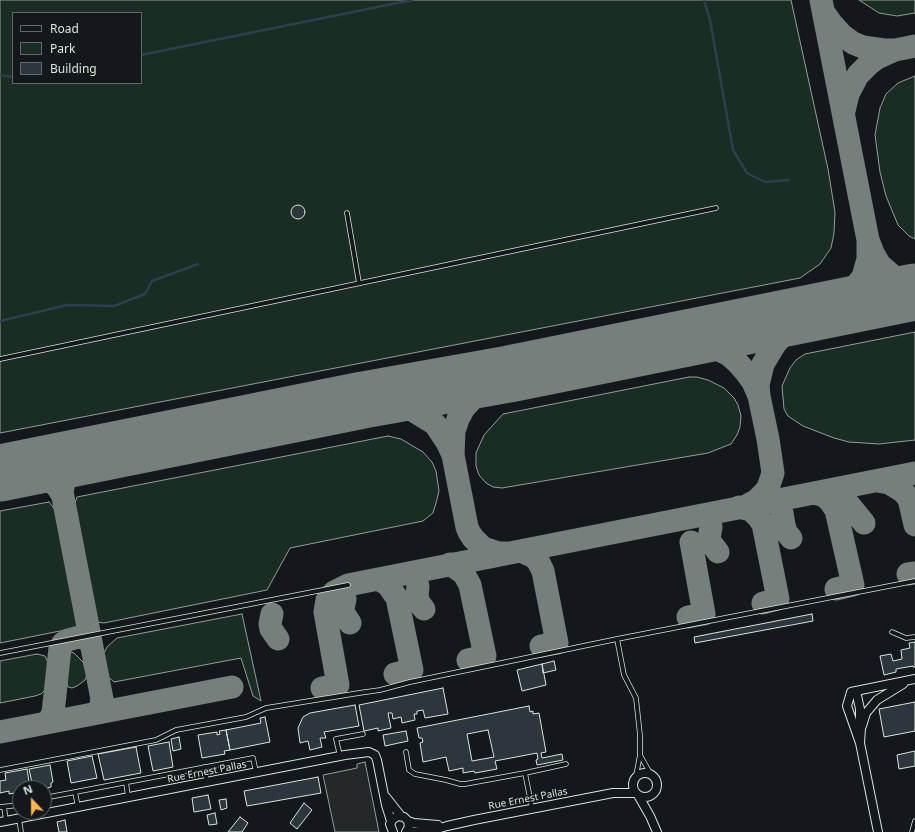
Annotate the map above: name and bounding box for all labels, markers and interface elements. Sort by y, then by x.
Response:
legend [12,12,142,84]
text: Road [50,20,79,37]
text: Park [50,40,75,57]
text: Building [50,60,97,77]
street label: Rue Ernest Pallas [166,758,248,786]
north arrow [12,780,52,820]
text: N [21,781,35,798]
street label: Rue Ernest Pallas [487,785,569,813]

